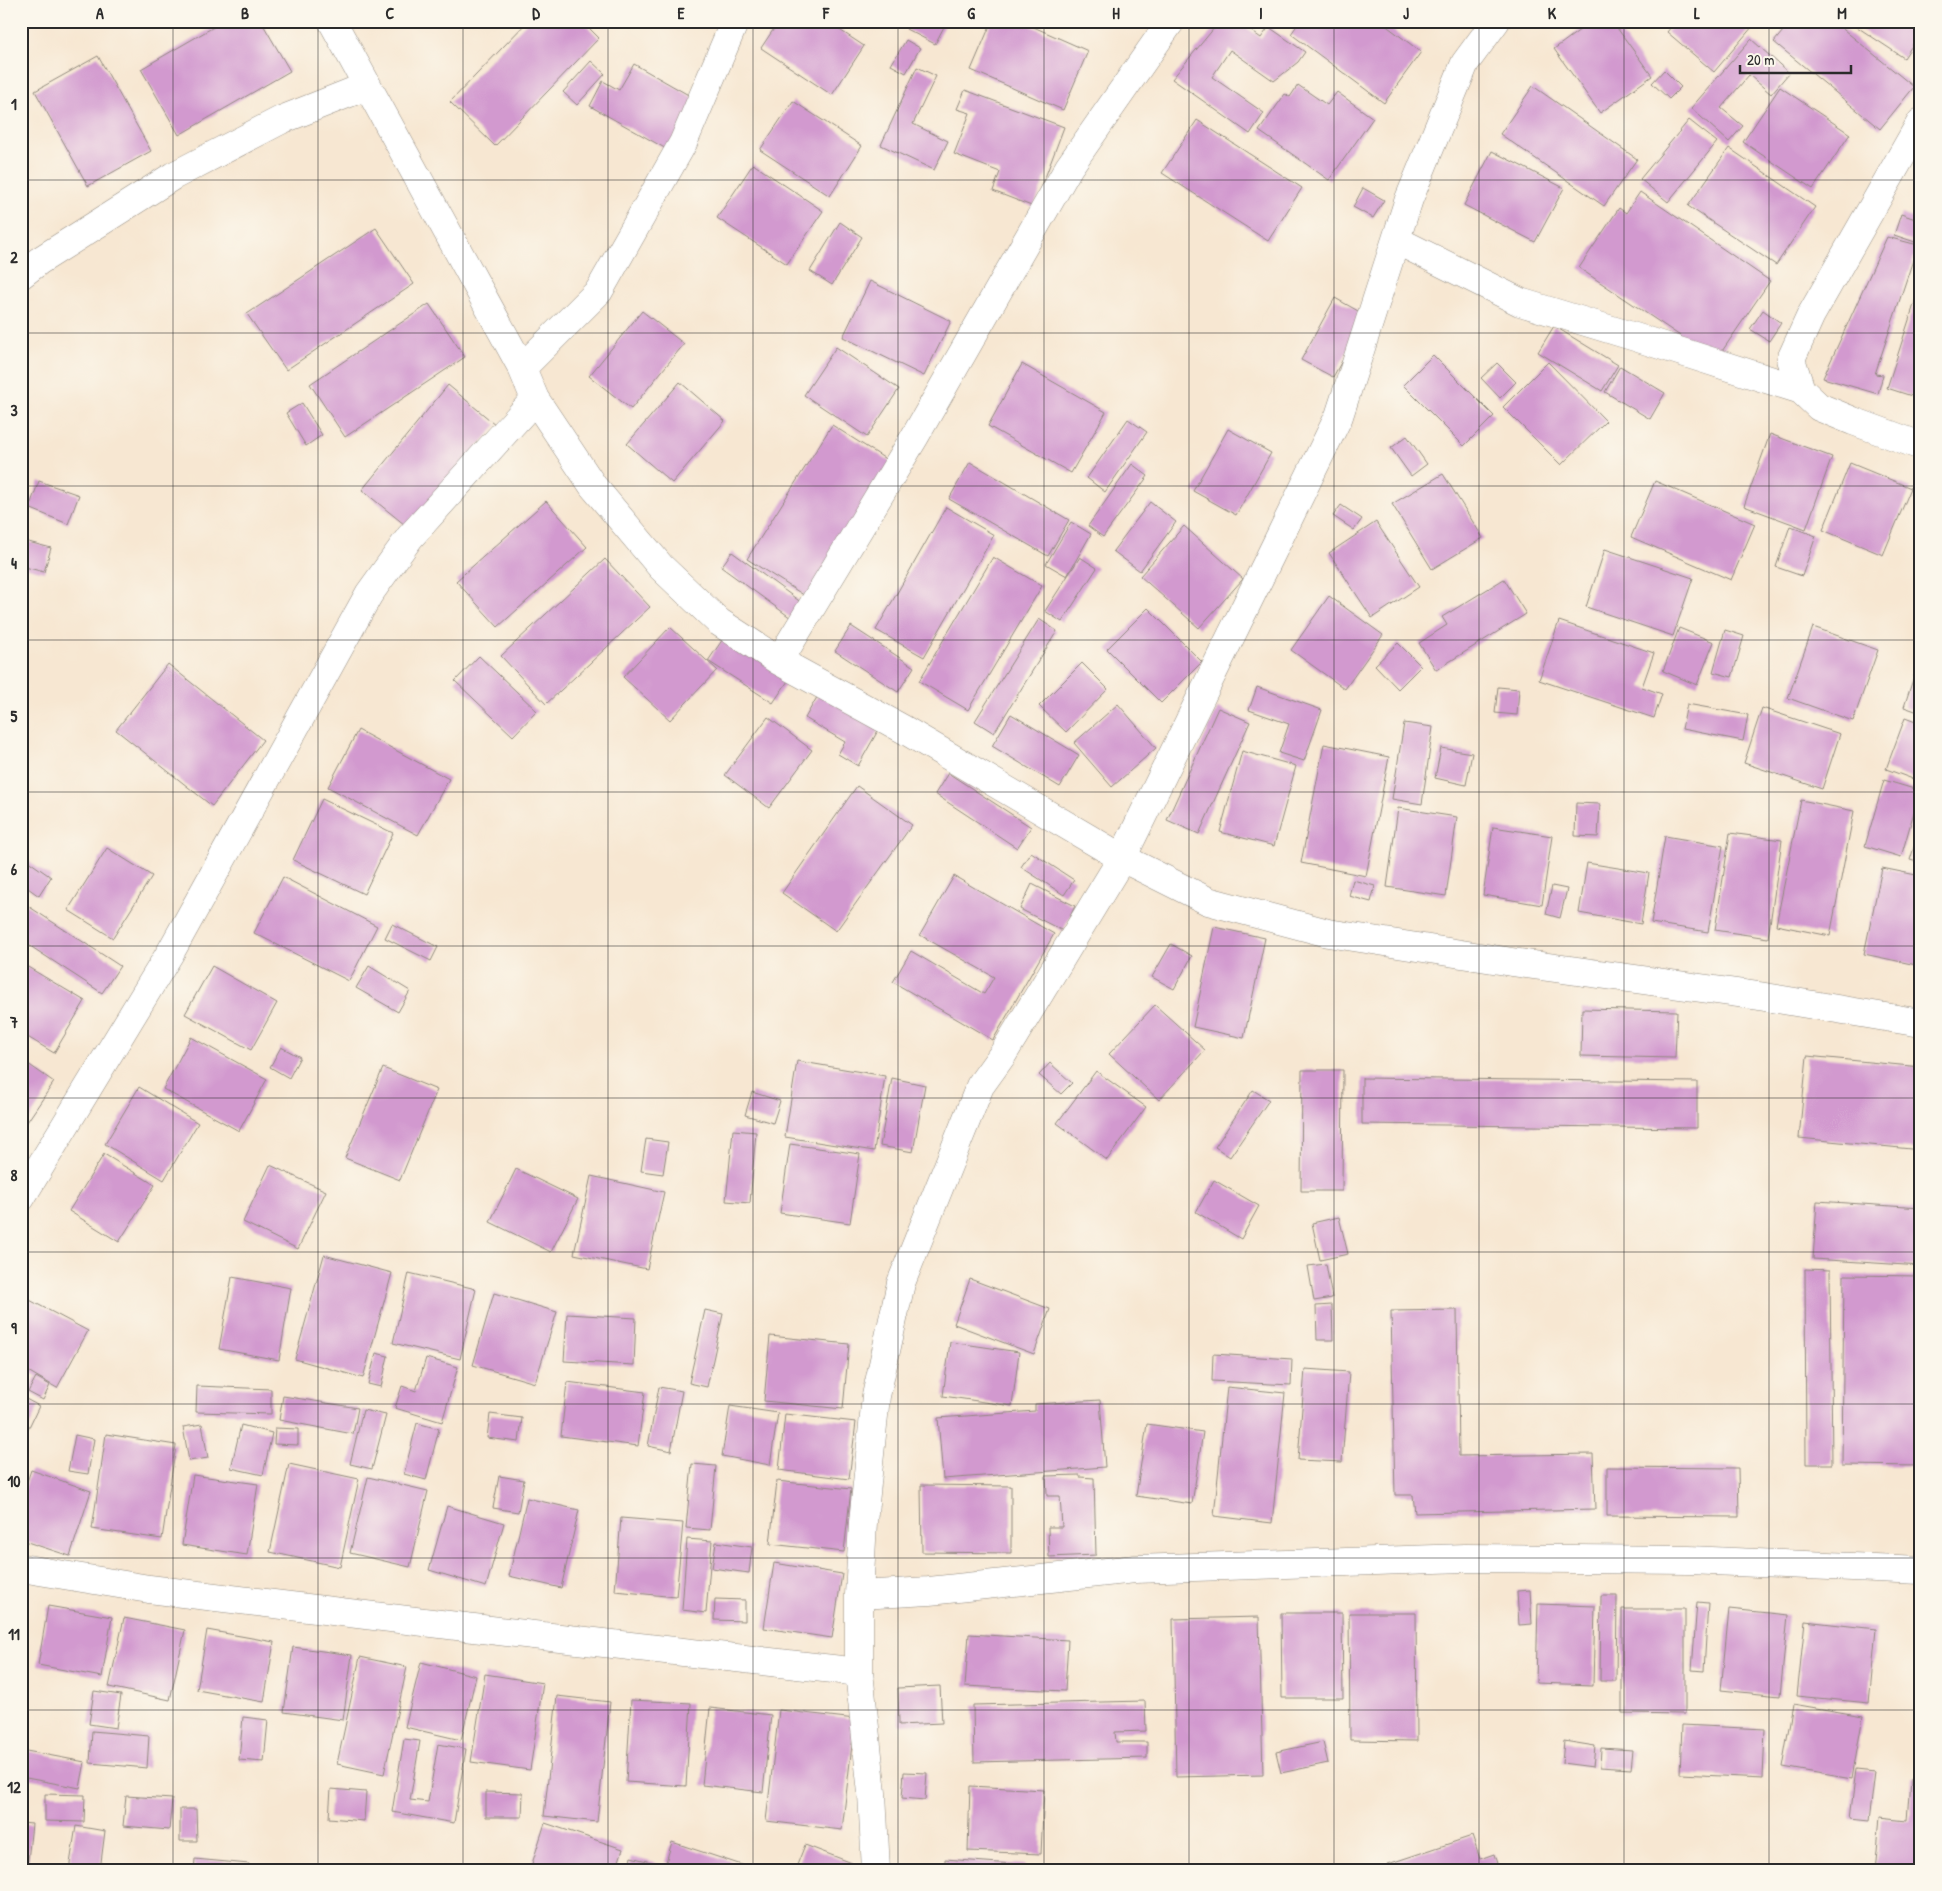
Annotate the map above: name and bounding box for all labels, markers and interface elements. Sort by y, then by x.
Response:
text: A [96,2,104,24]
text: B [241,2,249,24]
text: C [386,2,395,24]
text: D [532,2,540,24]
text: E [677,2,685,24]
text: F [822,2,830,24]
text: G [967,2,975,24]
text: H [1112,2,1120,24]
text: I [1259,2,1263,24]
text: J [1403,2,1409,24]
text: K [1548,2,1557,24]
text: L [1694,2,1700,24]
text: M [1837,2,1847,24]
scale bar [1740,42,1851,74]
text: 20 m [1747,49,1774,70]
text: 1 [11,93,17,115]
text: 2 [10,246,18,268]
text: 3 [10,399,18,421]
text: 4 [11,552,17,574]
text: 5 [11,705,18,727]
text: 6 [11,858,18,880]
text: 7 [9,1011,18,1033]
text: 8 [11,1164,18,1186]
text: 9 [11,1317,17,1339]
text: 10 [8,1470,20,1492]
text: 11 [8,1623,20,1645]
text: 12 [7,1776,21,1798]

